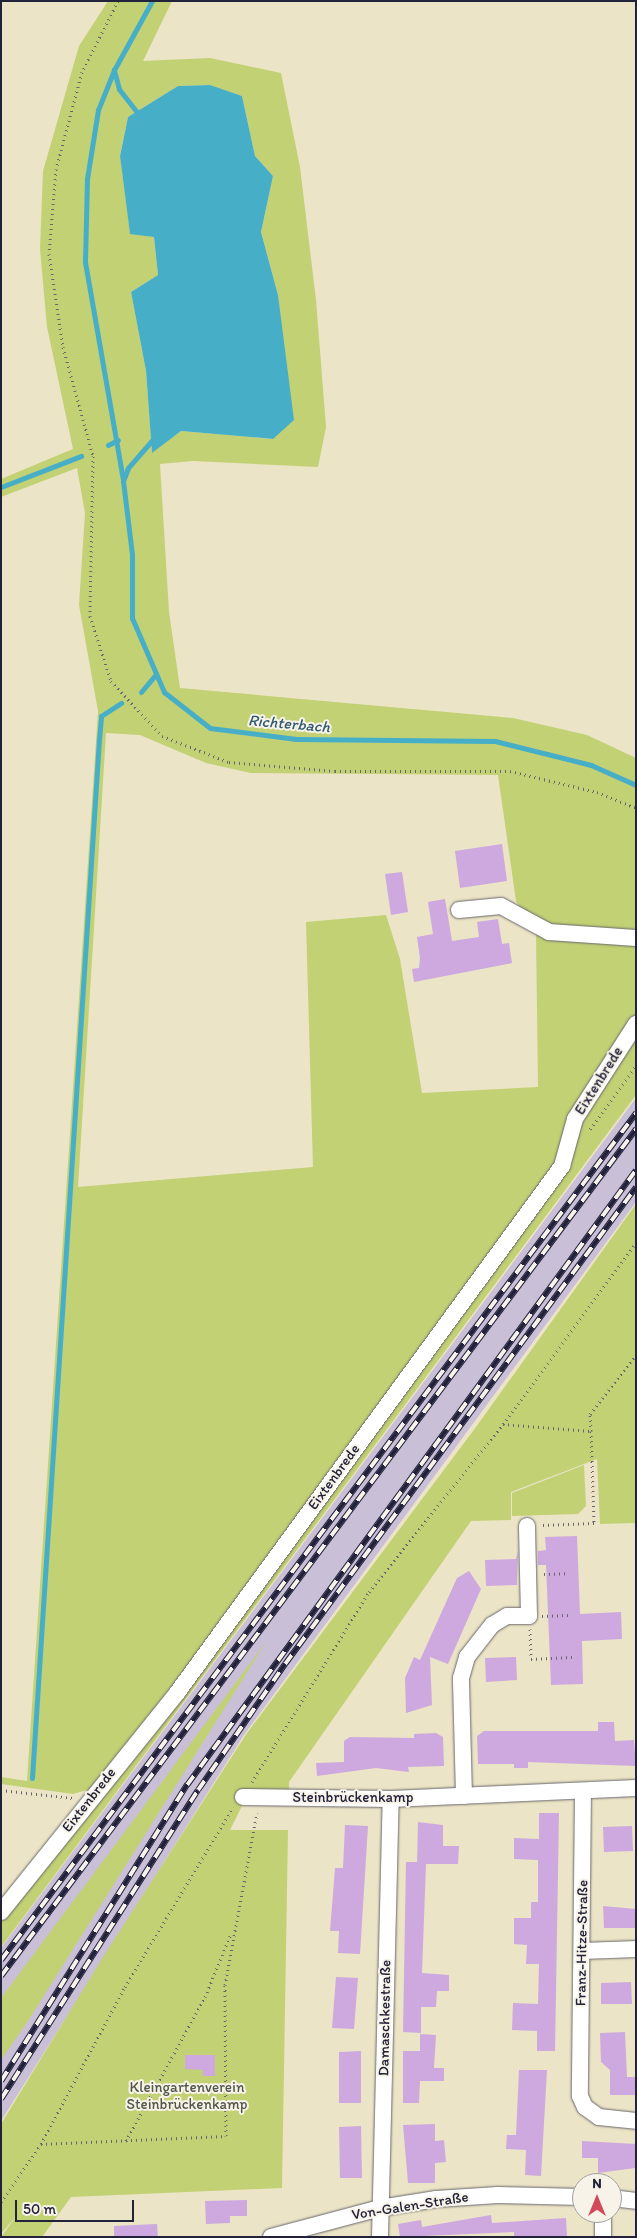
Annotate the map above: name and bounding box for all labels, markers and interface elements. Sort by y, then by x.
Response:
water label: Richterbach [247,711,331,737]
street label: Eixtenbrede [571,1044,627,1118]
street label: Eixtenbrede [304,1441,364,1513]
street label: Eixtenbrede [58,1764,120,1836]
street label: Steinbrückenkamp [293,1789,413,1807]
street label: Franz-Hitze-Straße [572,1880,592,2006]
street label: Damaschkestraße [375,1960,395,2076]
park label: Kleingartenverein Steinbrückenkamp [127,2078,247,2113]
north arrow [572,2173,622,2223]
text: N [592,2175,602,2192]
street label: Von-Galen-Straße [350,2188,470,2224]
scale bar [18,2190,136,2222]
text: 50 m [23,2200,56,2218]

